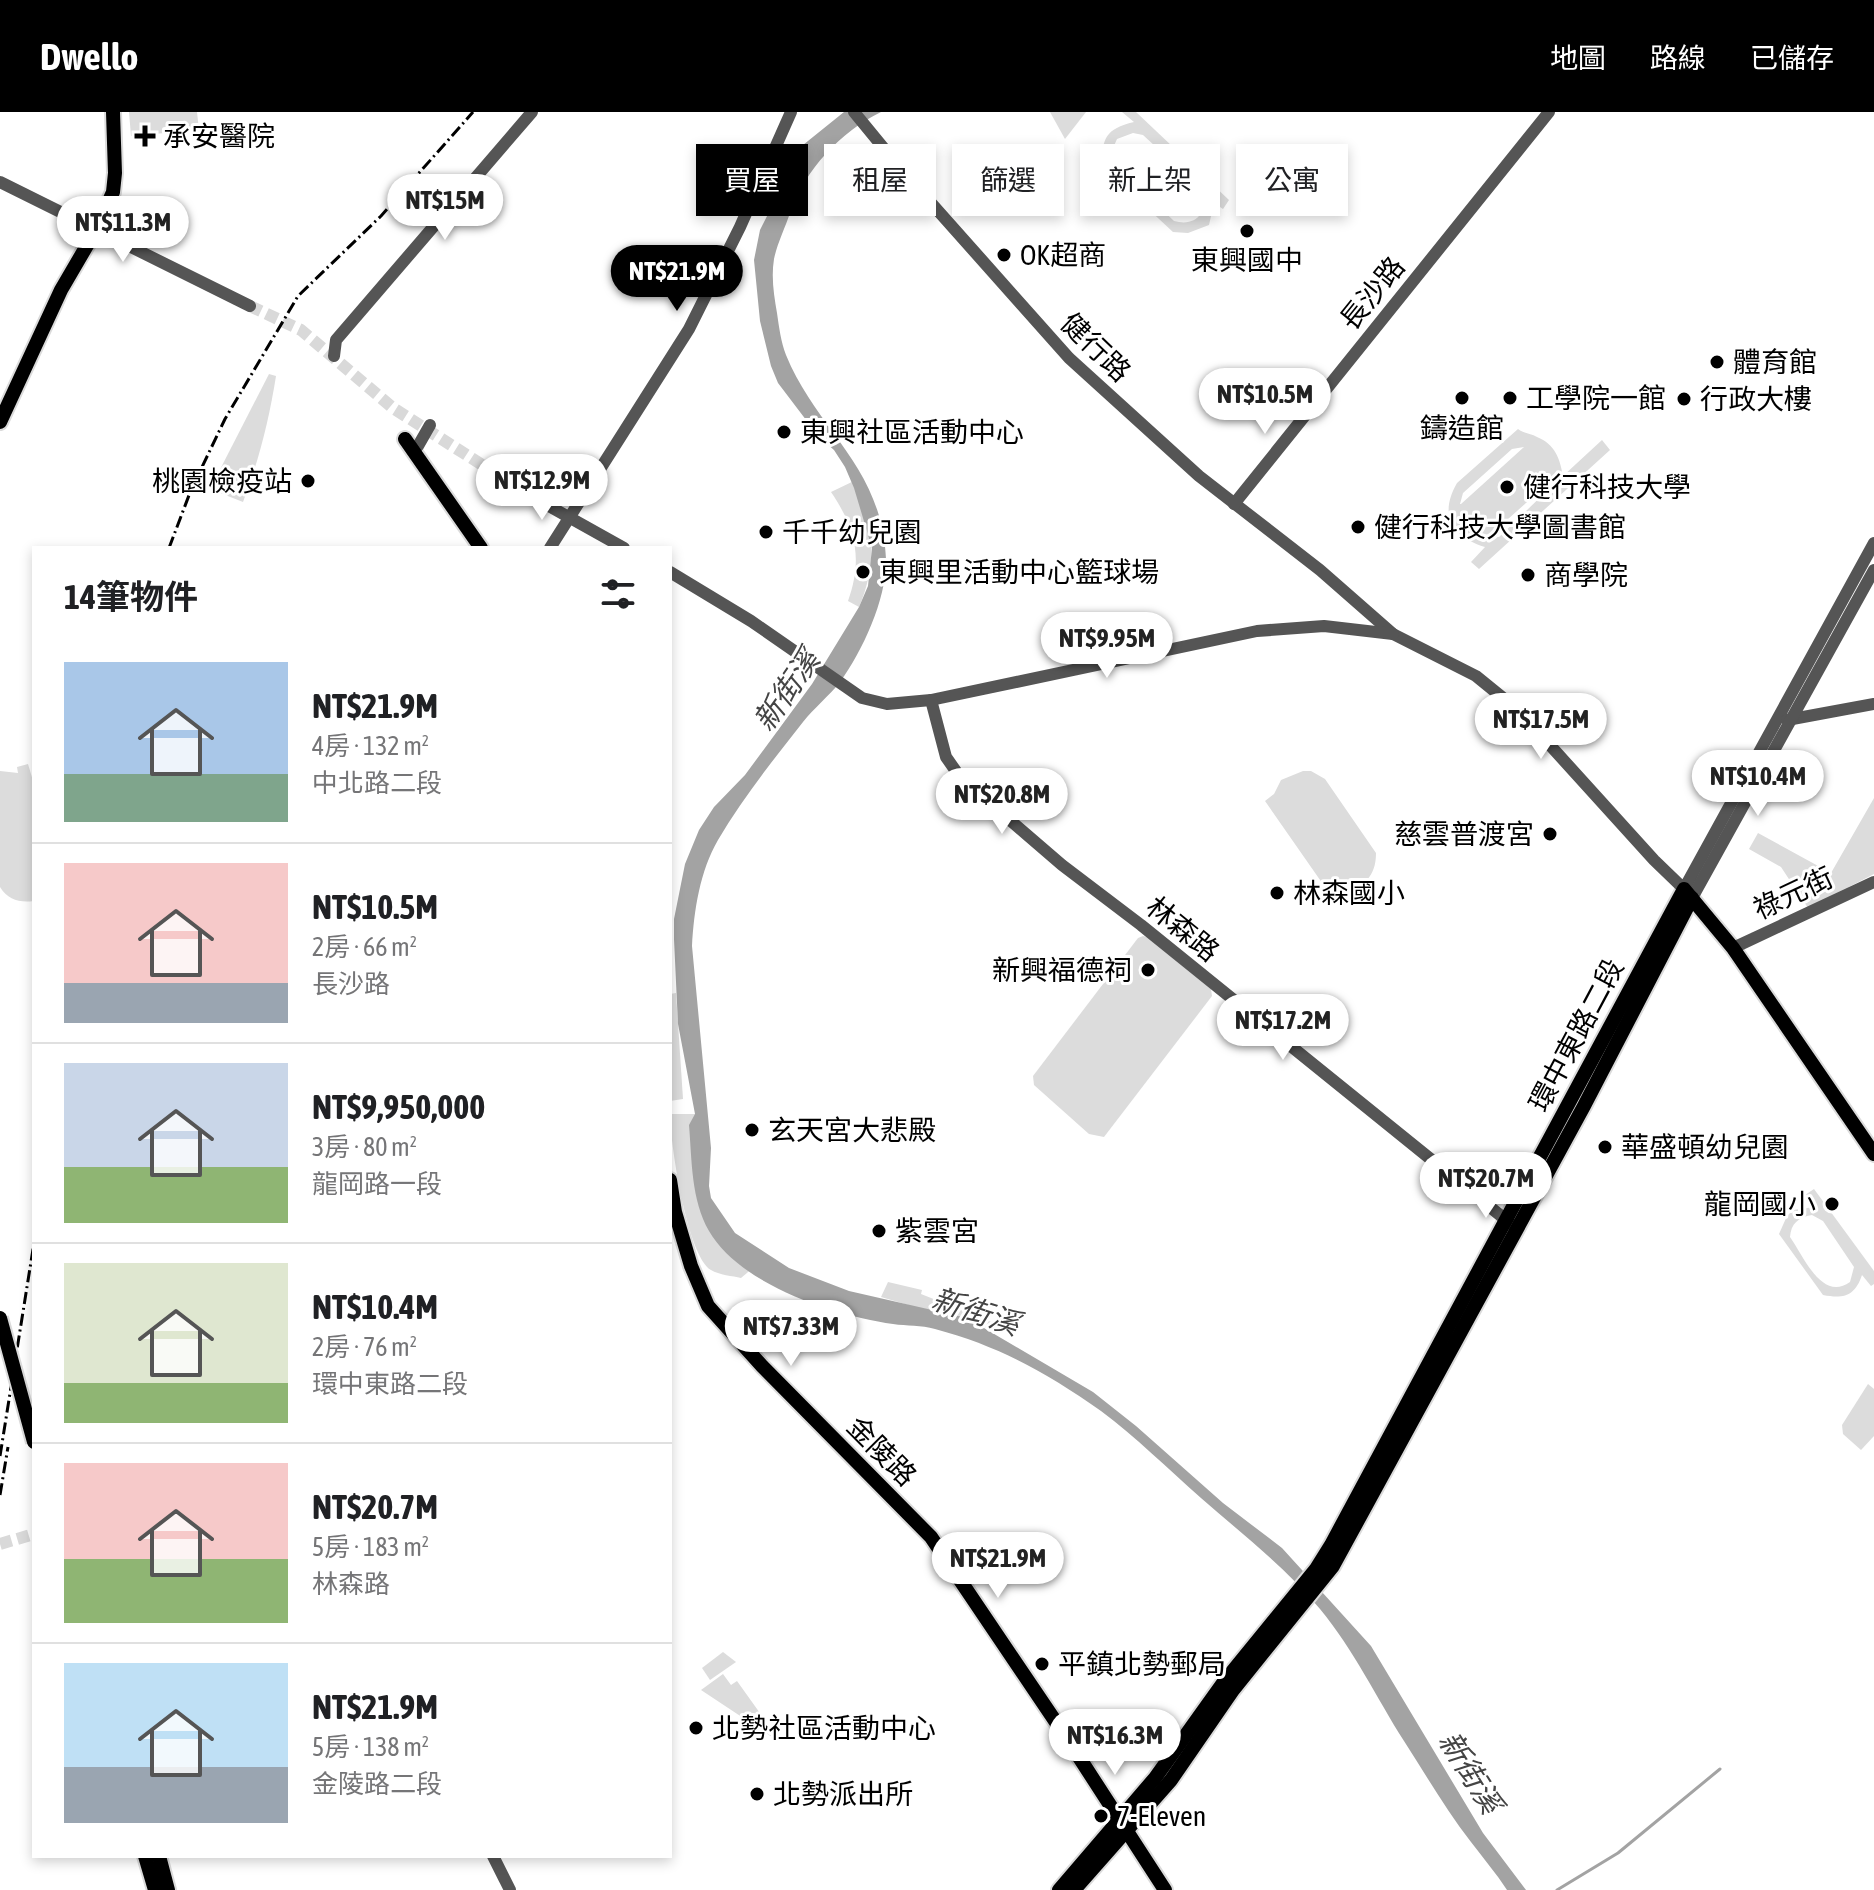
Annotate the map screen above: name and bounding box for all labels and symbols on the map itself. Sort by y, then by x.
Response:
place label: 承安醫院 [163,120,275,152]
marker: 承安醫院 [134,125,156,147]
pin: NT$15M [380,174,510,242]
pin: NT$11.3M [40,196,206,264]
marker: 東興國中 [1238,222,1256,240]
place label: OK超商 [1020,239,1106,271]
place label: 東興國中 [1191,244,1303,276]
pin: NT$21.9M [594,245,760,313]
marker: OK超商 [995,246,1013,264]
street label: 長沙路 [1333,250,1411,336]
street label: 健行路 [1055,306,1137,388]
place label: 體育館 [1733,346,1817,378]
marker: 體育館 [1708,353,1726,371]
pin: NT$10.5M [1182,368,1348,436]
place label: 工學院一館 [1526,382,1666,414]
place label: 行政大樓 [1700,383,1812,415]
marker: 鑄造館 [1453,389,1471,407]
marker: 工學院一館 [1501,389,1519,407]
marker: 行政大樓 [1675,390,1693,408]
place label: 鑄造館 [1420,412,1504,444]
place label: 東興社區活動中心 [800,416,1024,448]
marker: 東興社區活動中心 [775,423,793,441]
pin: NT$12.9M [459,454,625,522]
place label: 桃園檢疫站 [152,465,292,497]
place label: 健行科技大學 [1523,471,1691,503]
marker: 桃園檢疫站 [299,472,317,490]
marker: 健行科技大學 [1498,478,1516,496]
place label: 健行科技大學圖書館 [1374,511,1626,543]
place label: 千千幼兒園 [782,516,922,548]
marker: 健行科技大學圖書館 [1349,518,1367,536]
marker: 千千幼兒園 [757,523,775,541]
place label: 東興里活動中心籃球場 [879,556,1159,588]
place label: 商學院 [1544,559,1628,591]
marker: 東興里活動中心籃球場 [854,563,872,581]
marker: 商學院 [1519,566,1537,584]
pin: NT$9.95M [1024,612,1190,680]
water label: 新街溪 [746,640,828,737]
pin: NT$17.5M [1458,693,1624,761]
pin: NT$10.4M [1675,750,1841,818]
pin: NT$20.8M [919,768,1085,836]
place label: 慈雲普渡宮 [1394,818,1534,850]
marker: 慈雲普渡宮 [1541,825,1559,843]
street label: 祿元街 [1748,861,1838,925]
place label: 林森國小 [1293,877,1405,909]
marker: 林森國小 [1268,884,1286,902]
street label: 林森路 [1140,890,1226,968]
street label: 環中東路二段 [1522,953,1630,1117]
place label: 新興福德祠 [992,954,1132,986]
marker: 新興福德祠 [1139,961,1157,979]
pin: NT$17.2M [1200,994,1366,1062]
place label: 玄天宮大悲殿 [768,1114,936,1146]
marker: 玄天宮大悲殿 [743,1121,761,1139]
place label: 華盛頓幼兒園 [1621,1131,1789,1163]
marker: 華盛頓幼兒園 [1596,1138,1614,1156]
pin: NT$20.7M [1403,1152,1569,1220]
place label: 龍岡國小 [1704,1188,1816,1220]
marker: 龍岡國小 [1823,1195,1841,1213]
place label: 紫雲宮 [895,1215,979,1247]
marker: 紫雲宮 [870,1222,888,1240]
water label: 新街溪 [928,1281,1028,1342]
pin: NT$7.33M [708,1300,874,1368]
street label: 金陵路 [841,1410,923,1492]
pin: NT$21.9M [915,1532,1081,1600]
place label: 平鎮北勢郵局 [1058,1648,1226,1680]
marker: 平鎮北勢郵局 [1033,1655,1051,1673]
pin: NT$16.3M [1032,1709,1198,1777]
place label: 北勢社區活動中心 [712,1712,936,1744]
marker: 北勢社區活動中心 [687,1719,705,1737]
water label: 新街溪 [1433,1725,1511,1823]
place label: 北勢派出所 [773,1778,913,1810]
marker: 北勢派出所 [748,1785,766,1803]
place label: 7-Eleven [1117,1800,1206,1832]
marker: 7-Eleven [1092,1807,1110,1825]

